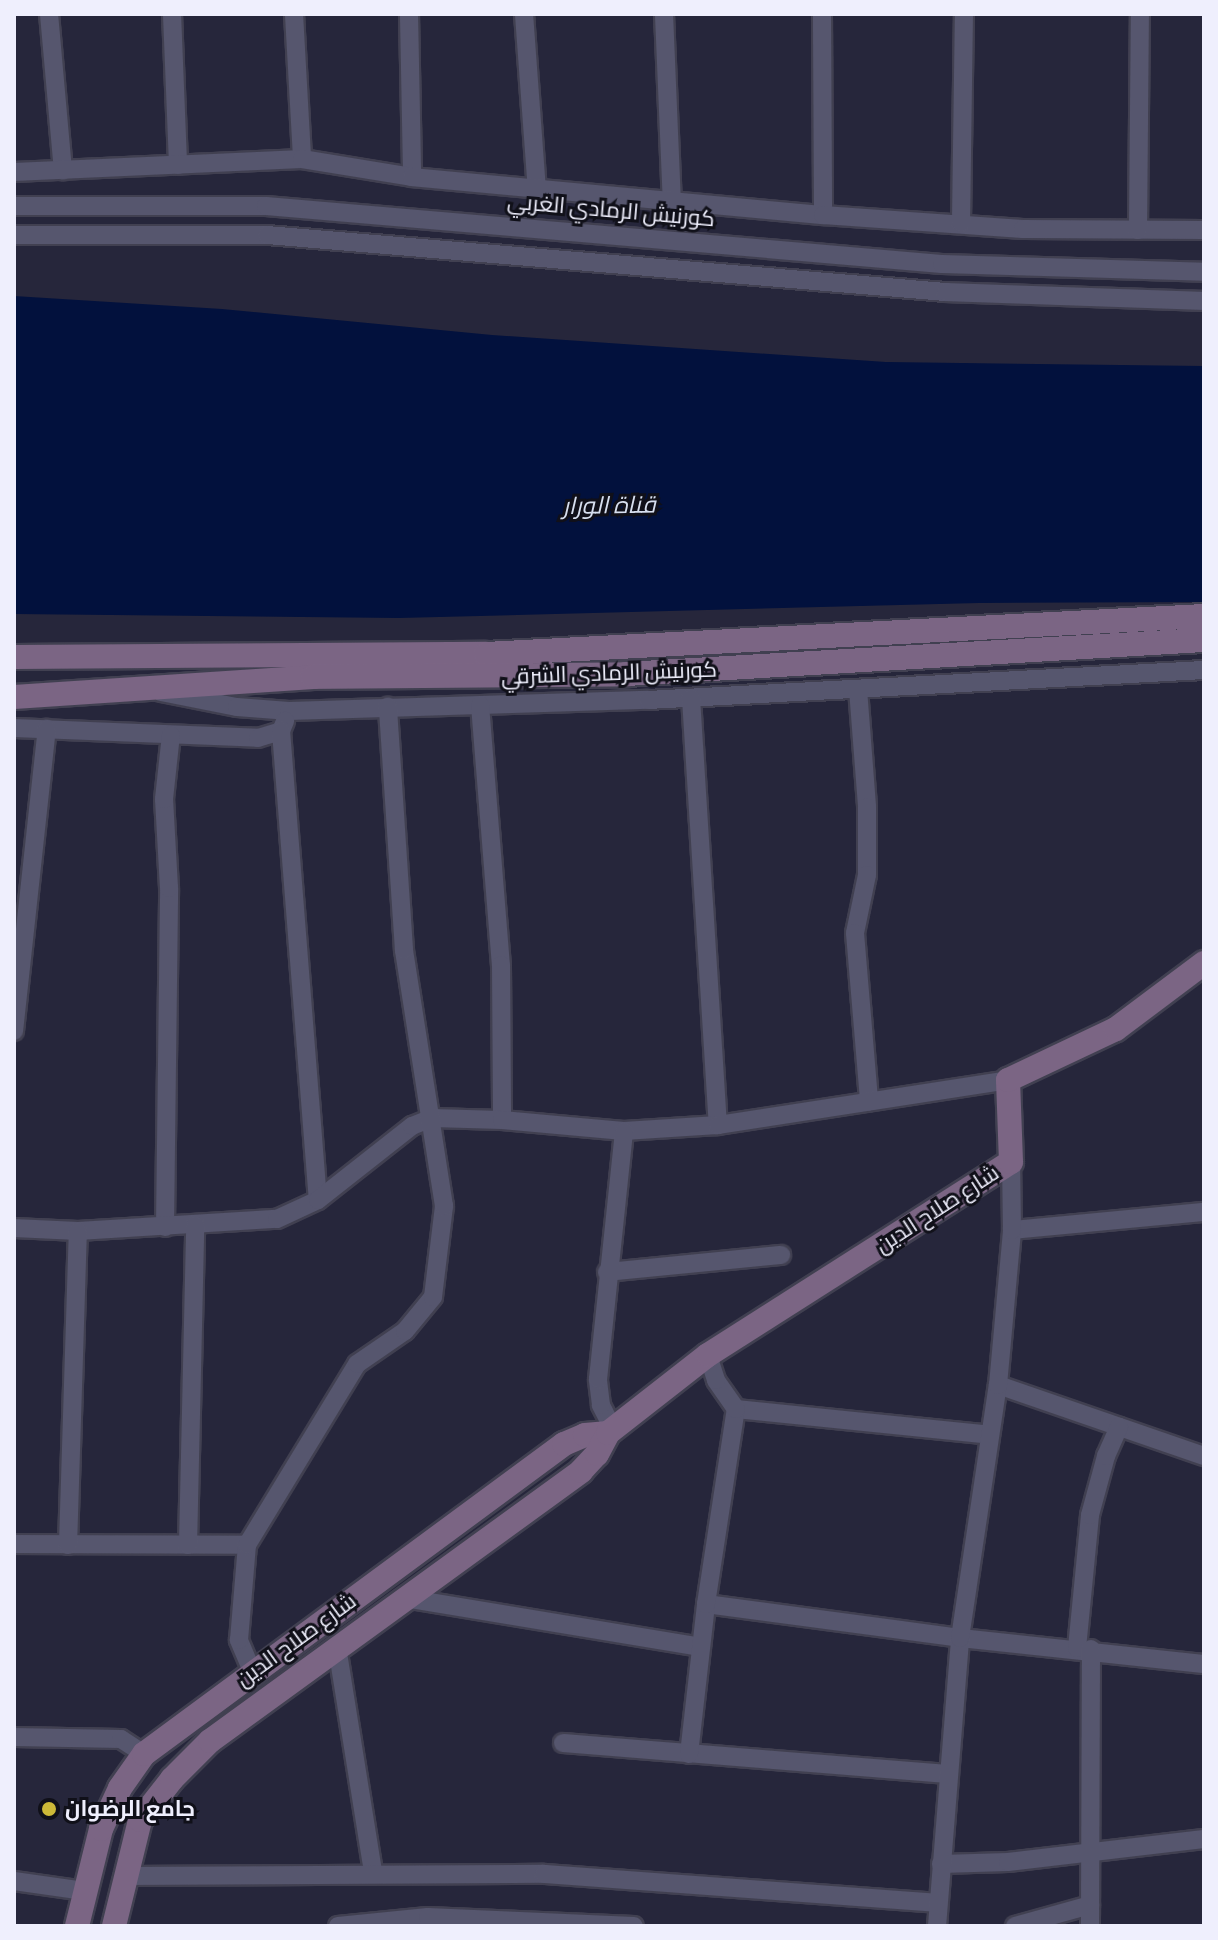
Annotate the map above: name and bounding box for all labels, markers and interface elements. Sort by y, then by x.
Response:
street label: كورنيش الرمادي الغربي [506,188,716,232]
water label: قناة الورار [562,489,656,519]
street label: كورنيش الرمادي الشرقي [501,656,717,690]
street label: شارع صلاح الدين [870,1159,1004,1259]
street label: شارع صلاح الدين [231,1588,361,1692]
place label: جامع الرضوان [65,1796,195,1822]
marker: جامع الرضوان [40,1800,58,1818]

